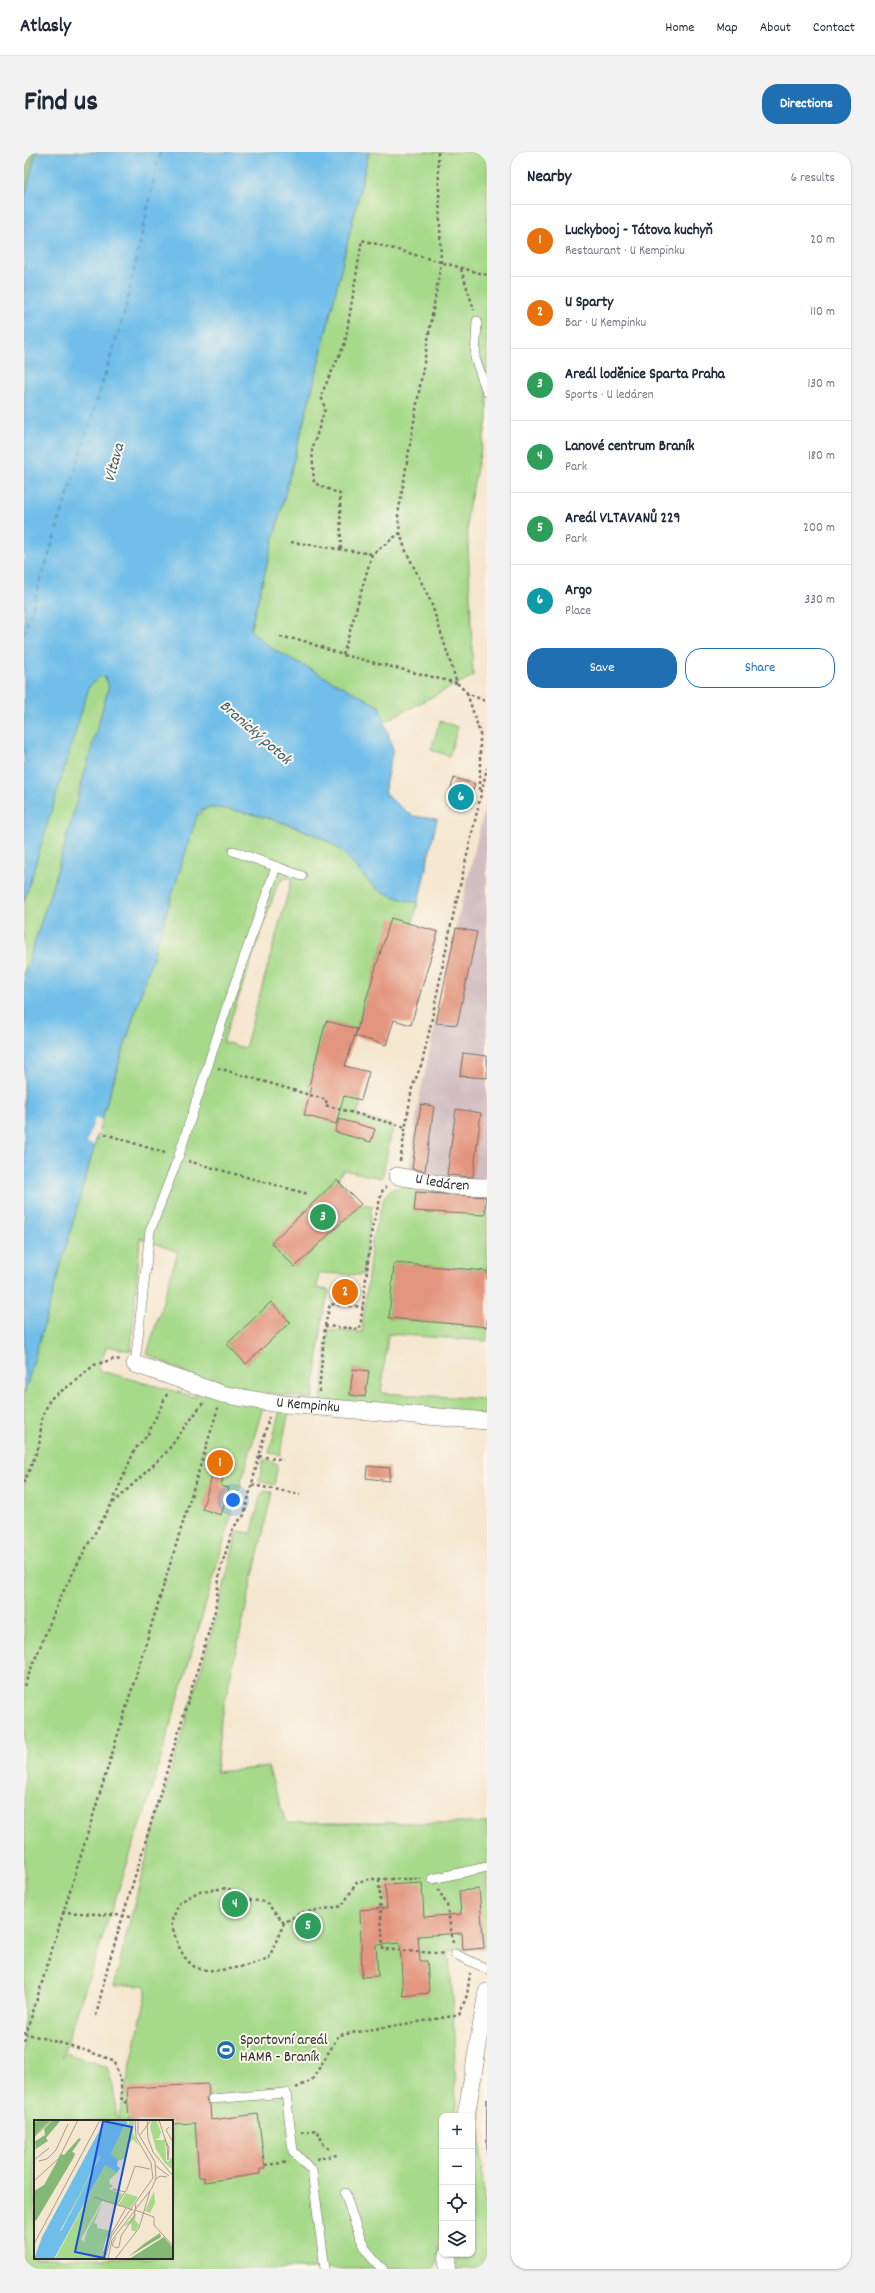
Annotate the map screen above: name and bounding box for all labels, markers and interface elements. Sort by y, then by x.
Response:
text: Atlasly [20,14,71,41]
text: Home [665,18,694,38]
text: Map [716,18,738,38]
text: About [760,18,791,38]
text: Contact [813,18,855,38]
text: Find us [24,84,98,124]
button: Directions [762,84,851,124]
text: Nearby [527,166,571,190]
text: 6 results [791,169,835,188]
text: Luckybooj - Tátova kuchyň [565,220,713,242]
text: 1 [539,231,541,250]
text: 20 m [810,231,835,250]
text: Restaurant · U Kempinku [565,242,685,261]
text: U Sparty [565,292,613,314]
text: 2 [537,303,543,322]
text: 110 m [810,303,835,322]
text: Bar · U Kempinku [565,314,646,333]
text: Areál loděnice Sparta Praha [565,364,725,386]
text: 3 [537,375,543,394]
text: 130 m [807,375,835,394]
text: Sports · U ledáren [565,386,654,405]
text: Lanové centrum Braník [565,436,694,458]
water label: Vltava [99,440,132,485]
text: 4 [537,447,543,466]
text: 180 m [808,447,835,466]
text: Park [565,458,587,477]
text: Areál VLTAVANŮ 229 [565,508,680,530]
text: 5 [537,519,543,538]
text: 200 m [803,519,835,538]
text: Park [565,530,587,549]
text: Argo [565,580,592,602]
text: 6 [537,591,543,610]
text: 330 m [804,591,835,610]
text: Place [565,602,591,621]
button: Save [527,648,677,688]
button: Share [685,648,835,688]
water label: Branický potok [214,695,297,772]
pin: 6 [448,782,474,812]
street label: U ledáren [413,1169,470,1198]
pin: 3 [310,1202,336,1232]
pin: 2 [332,1277,358,1307]
street label: U Kempinku [275,1392,341,1420]
pin: 1 [207,1448,233,1478]
your location [223,1490,243,1510]
pin: 4 [222,1889,248,1919]
pin: 5 [295,1911,321,1941]
place label: Sportovní areál HAMR - Braník [240,2030,328,2069]
sports icon: Sportovní areál HAMR - Braník [215,2039,237,2061]
map controls [439,2113,475,2257]
button: + [439,2113,475,2149]
inset map [34,2120,173,2259]
button: − [439,2149,475,2185]
button: locate [439,2185,475,2221]
button: layers [439,2221,475,2257]

